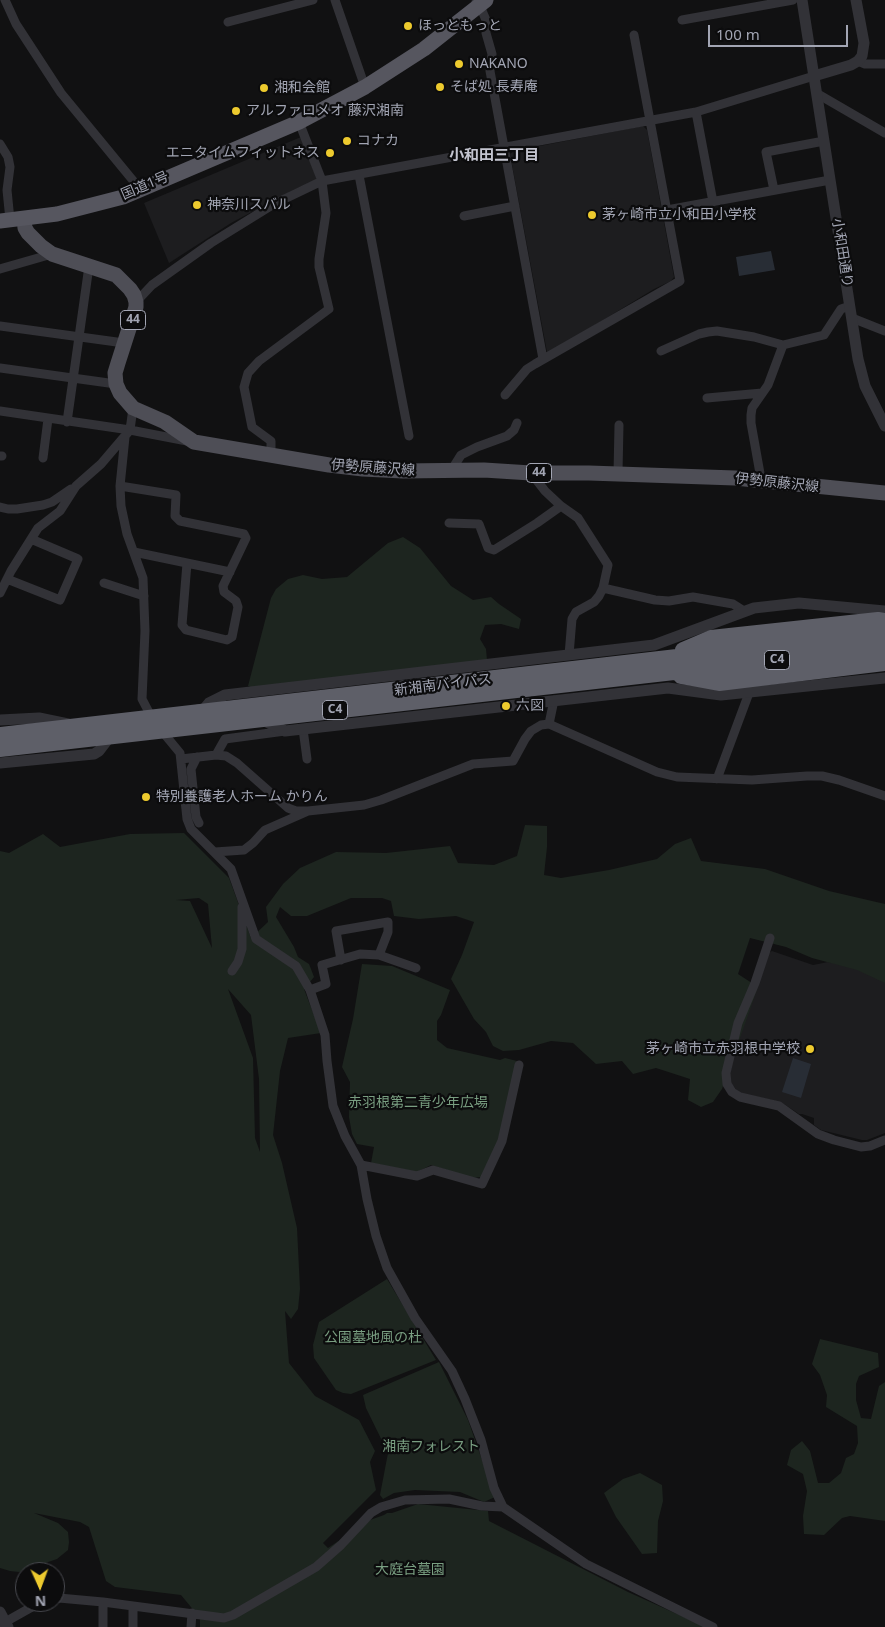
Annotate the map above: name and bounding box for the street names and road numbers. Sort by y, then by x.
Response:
street label: 国道1号 [119,168,171,204]
street label: 小和田通り [828,217,856,289]
road number: 44 [120,310,146,330]
street label: 伊勢原藤沢線 [331,457,415,479]
road number: 44 [526,463,552,482]
street label: 伊勢原藤沢線 [734,470,820,496]
road number: C4 [764,650,790,670]
street label: 新湘南バイパス [393,671,493,699]
road number: C4 [322,700,348,720]

